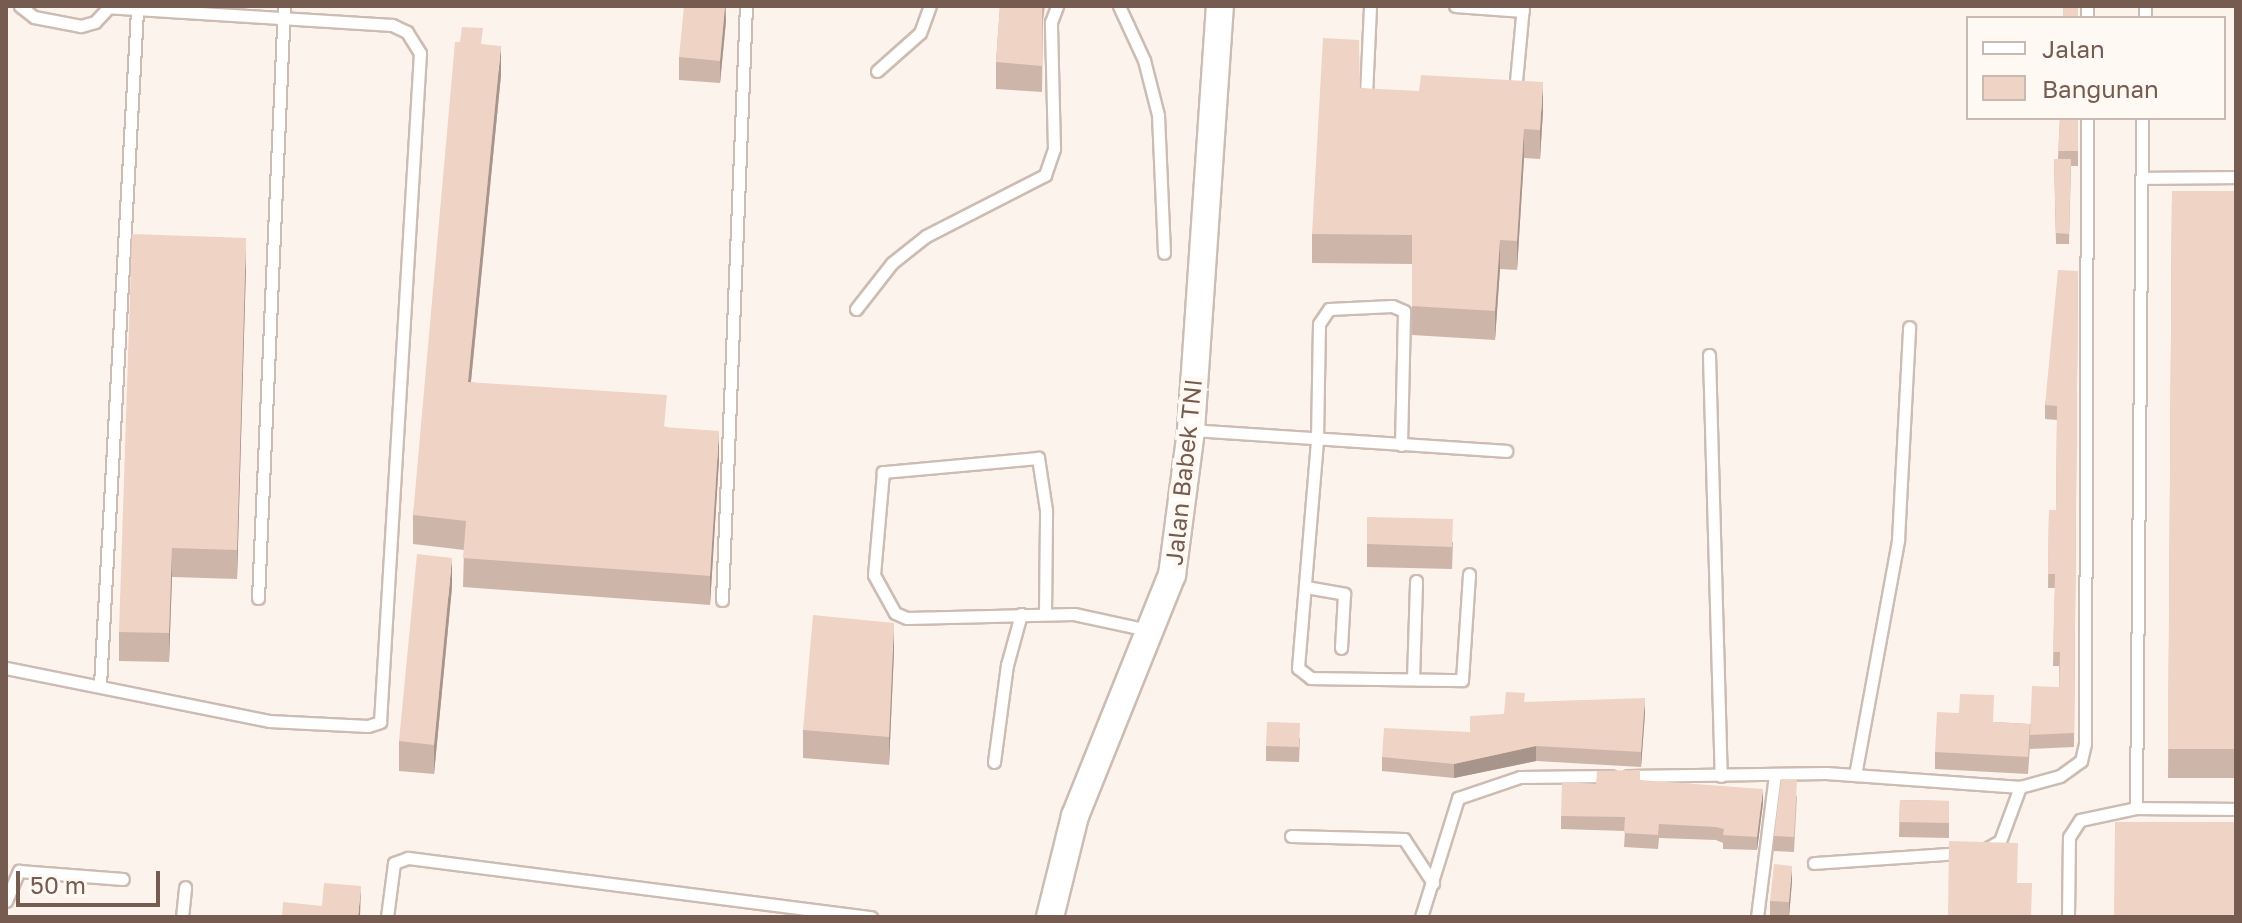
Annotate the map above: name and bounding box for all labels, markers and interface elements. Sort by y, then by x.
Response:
legend [1966,16,2226,120]
text: Jalan [2042,34,2105,63]
text: Bangunan [2042,74,2159,103]
street label: Jalan Babek TNI [1159,377,1207,567]
scale bar [20,855,164,905]
text: 50 m [30,870,86,899]

